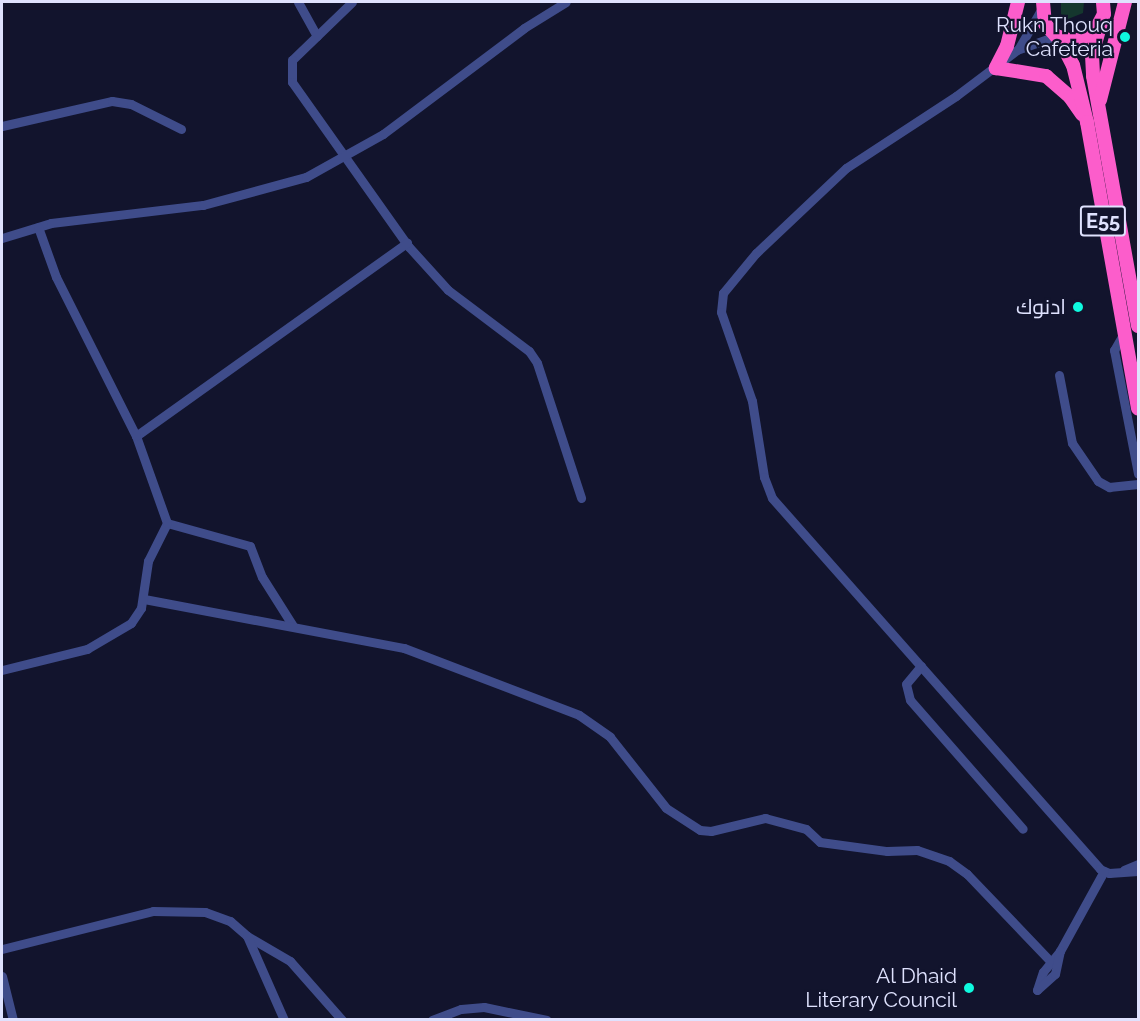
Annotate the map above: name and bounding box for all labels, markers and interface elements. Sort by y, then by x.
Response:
place label: Rukn Thouq Cafeteria [995,12,1113,62]
marker: Rukn Thouq Cafeteria [1118,30,1132,44]
road number: E55 [1079,204,1127,238]
place label: ادنوك [1016,294,1066,320]
marker: ادنوك [1071,300,1085,314]
place label: Al Dhaid Literary Council [805,963,957,1013]
marker: Al Dhaid Literary Council [962,981,976,995]

